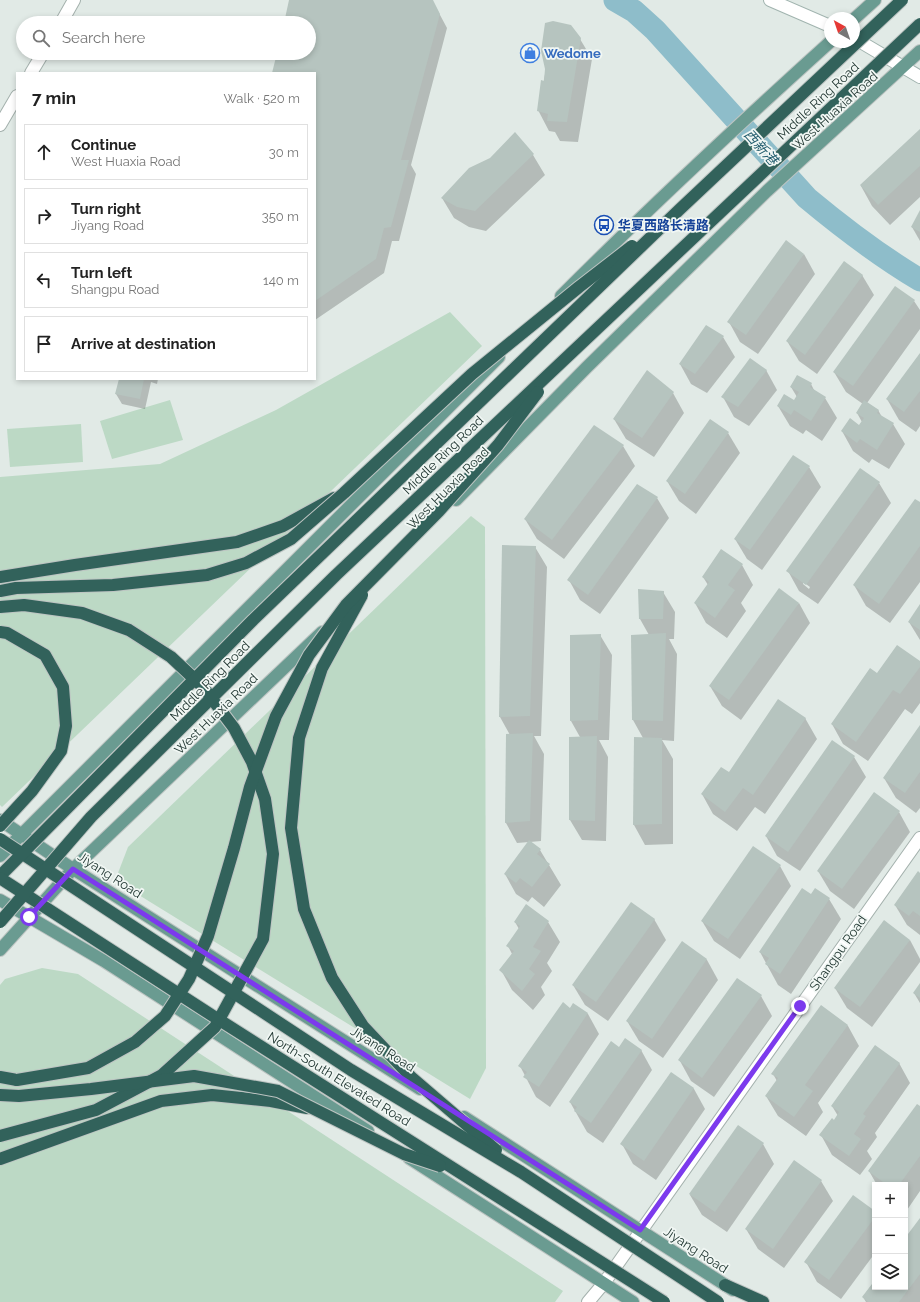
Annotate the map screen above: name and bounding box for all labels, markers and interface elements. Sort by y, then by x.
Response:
north arrow [824,12,860,48]
search box [16,16,316,60]
icon: search [30,27,52,49]
text: Search here [62,29,145,47]
shop icon: Wedome [519,42,541,64]
place label: Wedome [544,46,601,61]
street label: Middle Ring Road [774,59,862,143]
street label: West Huaxia Road [789,69,881,153]
text: 7 min [32,88,76,108]
text: Walk · 520 m [223,91,300,106]
water label: 西新港 [741,126,782,169]
text: Continue [71,136,136,154]
icon: ahead [33,141,55,163]
text: 30 m [269,145,299,160]
text: West Huaxia Road [71,154,181,169]
text: Turn right [71,200,141,218]
icon: right [33,205,55,227]
text: 350 m [262,209,299,224]
bus stop icon: 华夏西路长清路 [593,214,615,236]
text: Jiyang Road [71,218,144,233]
place label: 华夏西路长清路 [618,218,709,233]
text: Turn left [71,264,132,282]
icon: left [33,269,55,291]
text: 140 m [263,273,299,288]
text: Shangpu Road [71,282,159,297]
icon: arrive [33,333,55,355]
text: Arrive at destination [71,335,216,353]
street label: Middle Ring Road [400,413,486,497]
street label: West Huaxia Road [404,444,492,532]
street label: Middle Ring Road [167,638,253,724]
street label: West Huaxia Road [171,671,261,757]
street label: Jiyang Road [75,849,145,901]
route start [20,908,38,926]
street label: Shangpu Road [806,912,870,994]
route end [791,997,809,1015]
street label: Jiyang Road [348,1023,418,1075]
street label: North-South Elevated Road [265,1029,413,1129]
map controls [872,1182,908,1290]
button: + [872,1182,908,1218]
button: − [872,1218,908,1254]
street label: Jiyang Road [661,1224,731,1276]
button: layers [872,1254,908,1290]

